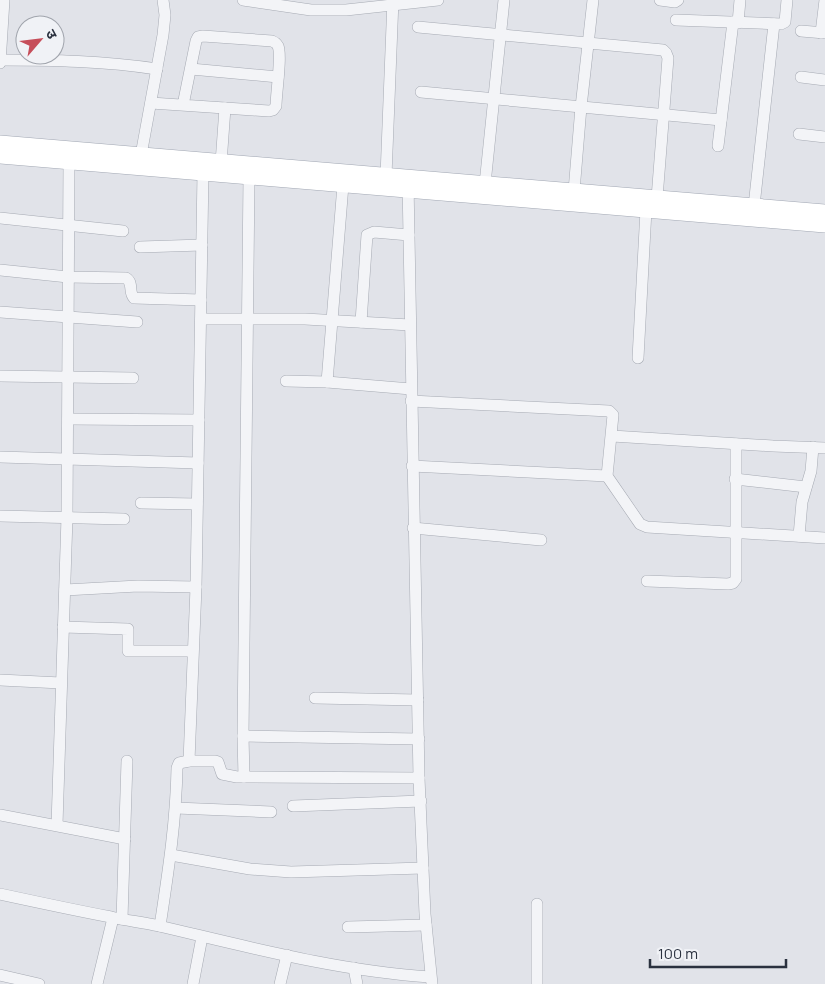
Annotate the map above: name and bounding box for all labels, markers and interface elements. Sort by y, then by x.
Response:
north arrow [15,15,65,65]
text: उ [42,26,63,42]
scale bar [650,936,786,968]
text: 100 m [658,943,698,964]

